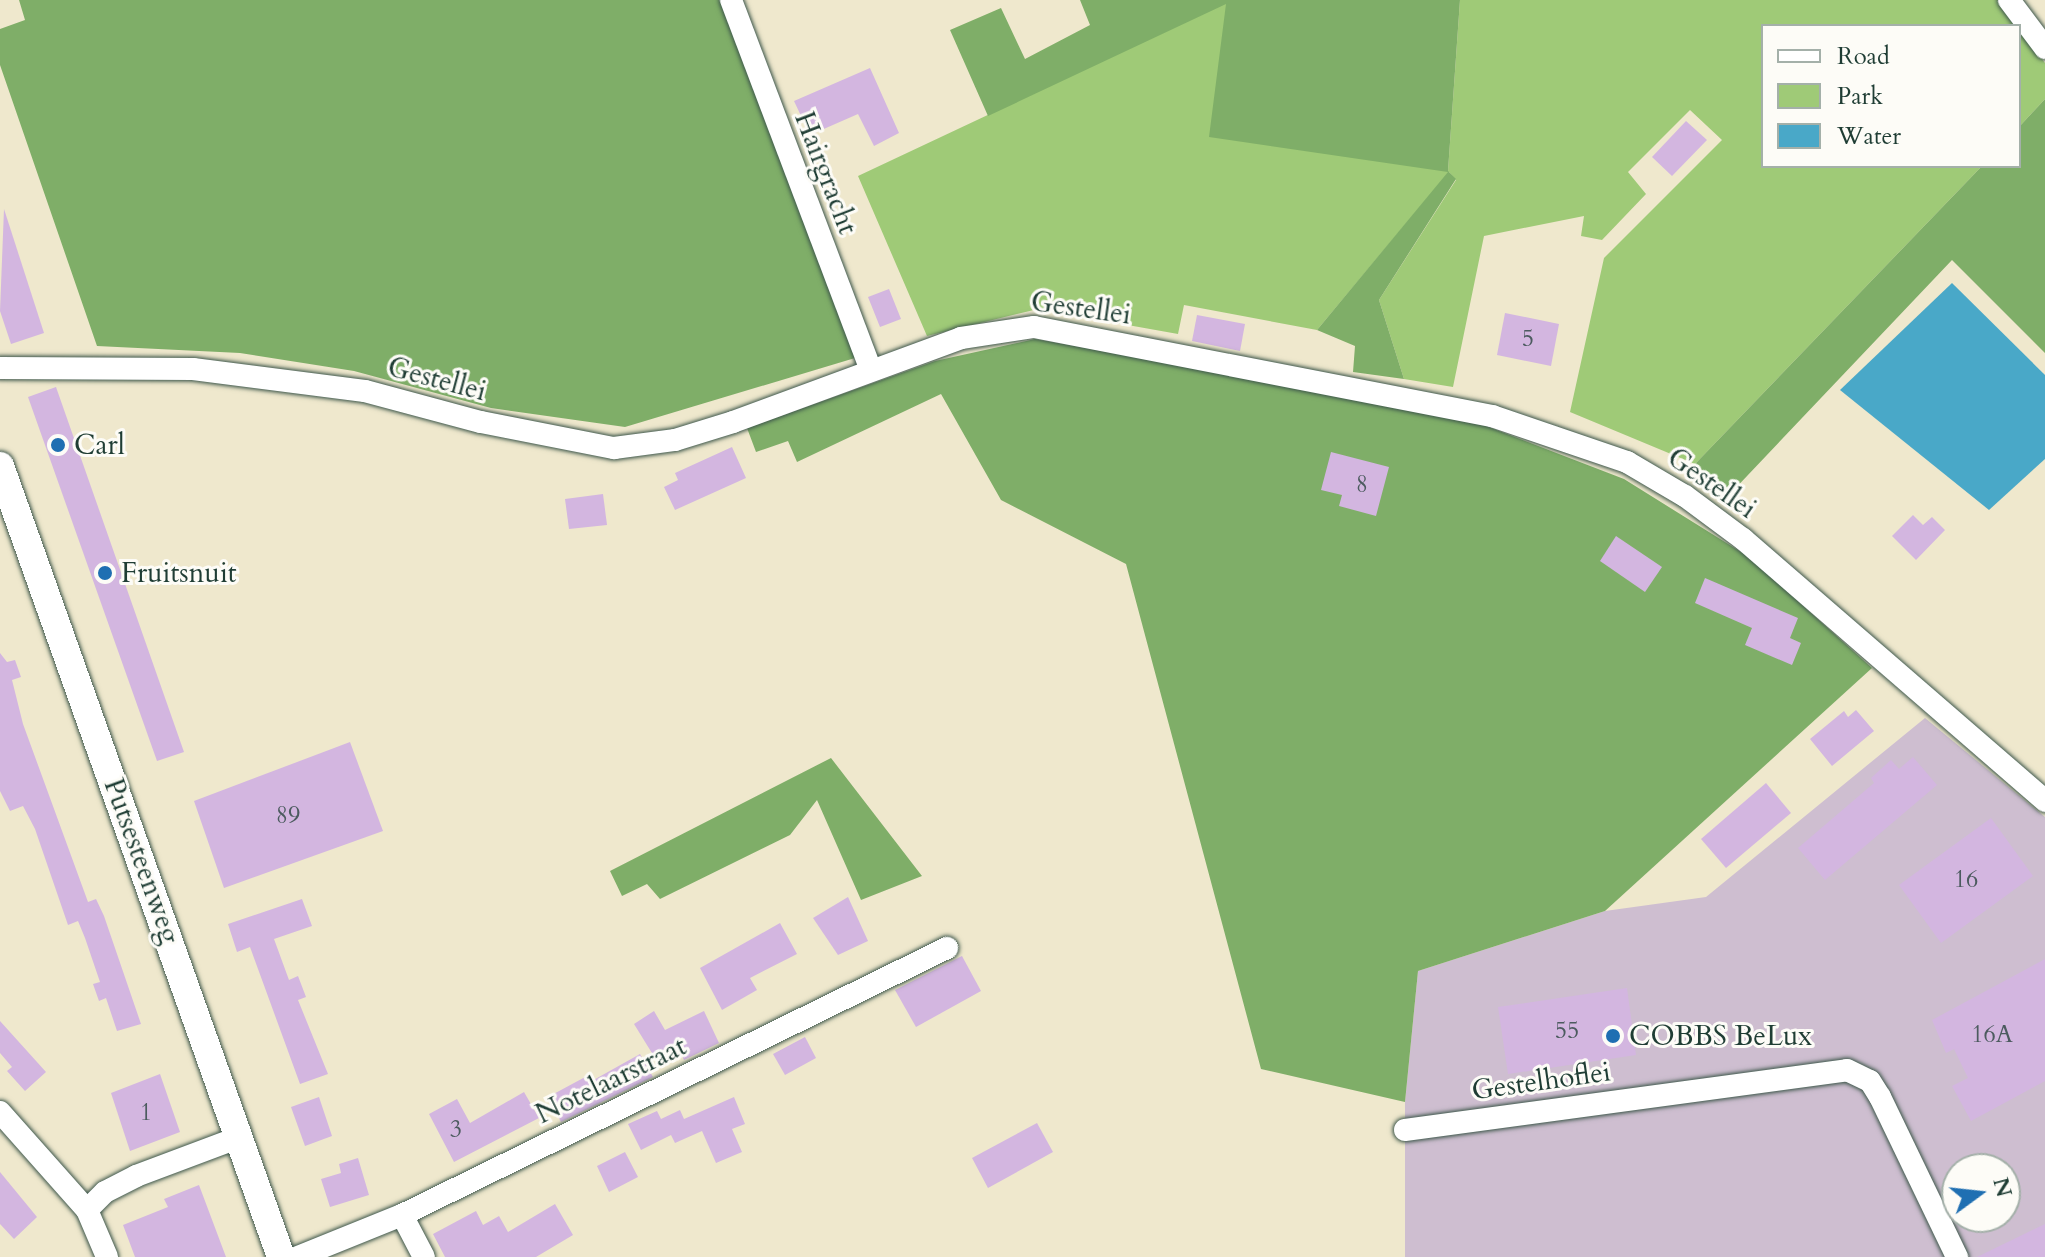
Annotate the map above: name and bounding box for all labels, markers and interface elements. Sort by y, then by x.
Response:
legend [1761,24,2021,168]
text: Road [1837,40,1890,73]
text: Park [1837,80,1883,113]
street label: Hairgracht [787,107,865,239]
text: Water [1837,120,1901,153]
street label: Gestellei [1029,284,1133,332]
house number: 5 [1522,325,1534,353]
street label: Gestellei [384,350,490,408]
place label: Carl [74,428,125,462]
marker: Carl [49,436,67,454]
street label: Gestellei [1661,440,1763,526]
house number: 8 [1356,471,1368,499]
place label: Fruitsnuit [121,556,237,590]
marker: Fruitsnuit [96,564,114,582]
street label: Putsesteenweg [97,774,187,948]
house number: 89 [276,802,300,830]
house number: 16 [1954,866,1978,894]
house number: 55 [1555,1017,1579,1045]
place label: COBBS BeLux [1629,1019,1812,1053]
house number: 16A [1971,1021,2013,1049]
marker: COBBS BeLux [1604,1027,1622,1045]
street label: Notelaarstraat [530,1029,692,1131]
street label: Gestelhoflei [1469,1055,1613,1107]
house number: 1 [140,1099,152,1127]
house number: 3 [450,1116,462,1144]
north arrow [1941,1153,2021,1233]
text: N [1985,1174,2019,1200]

